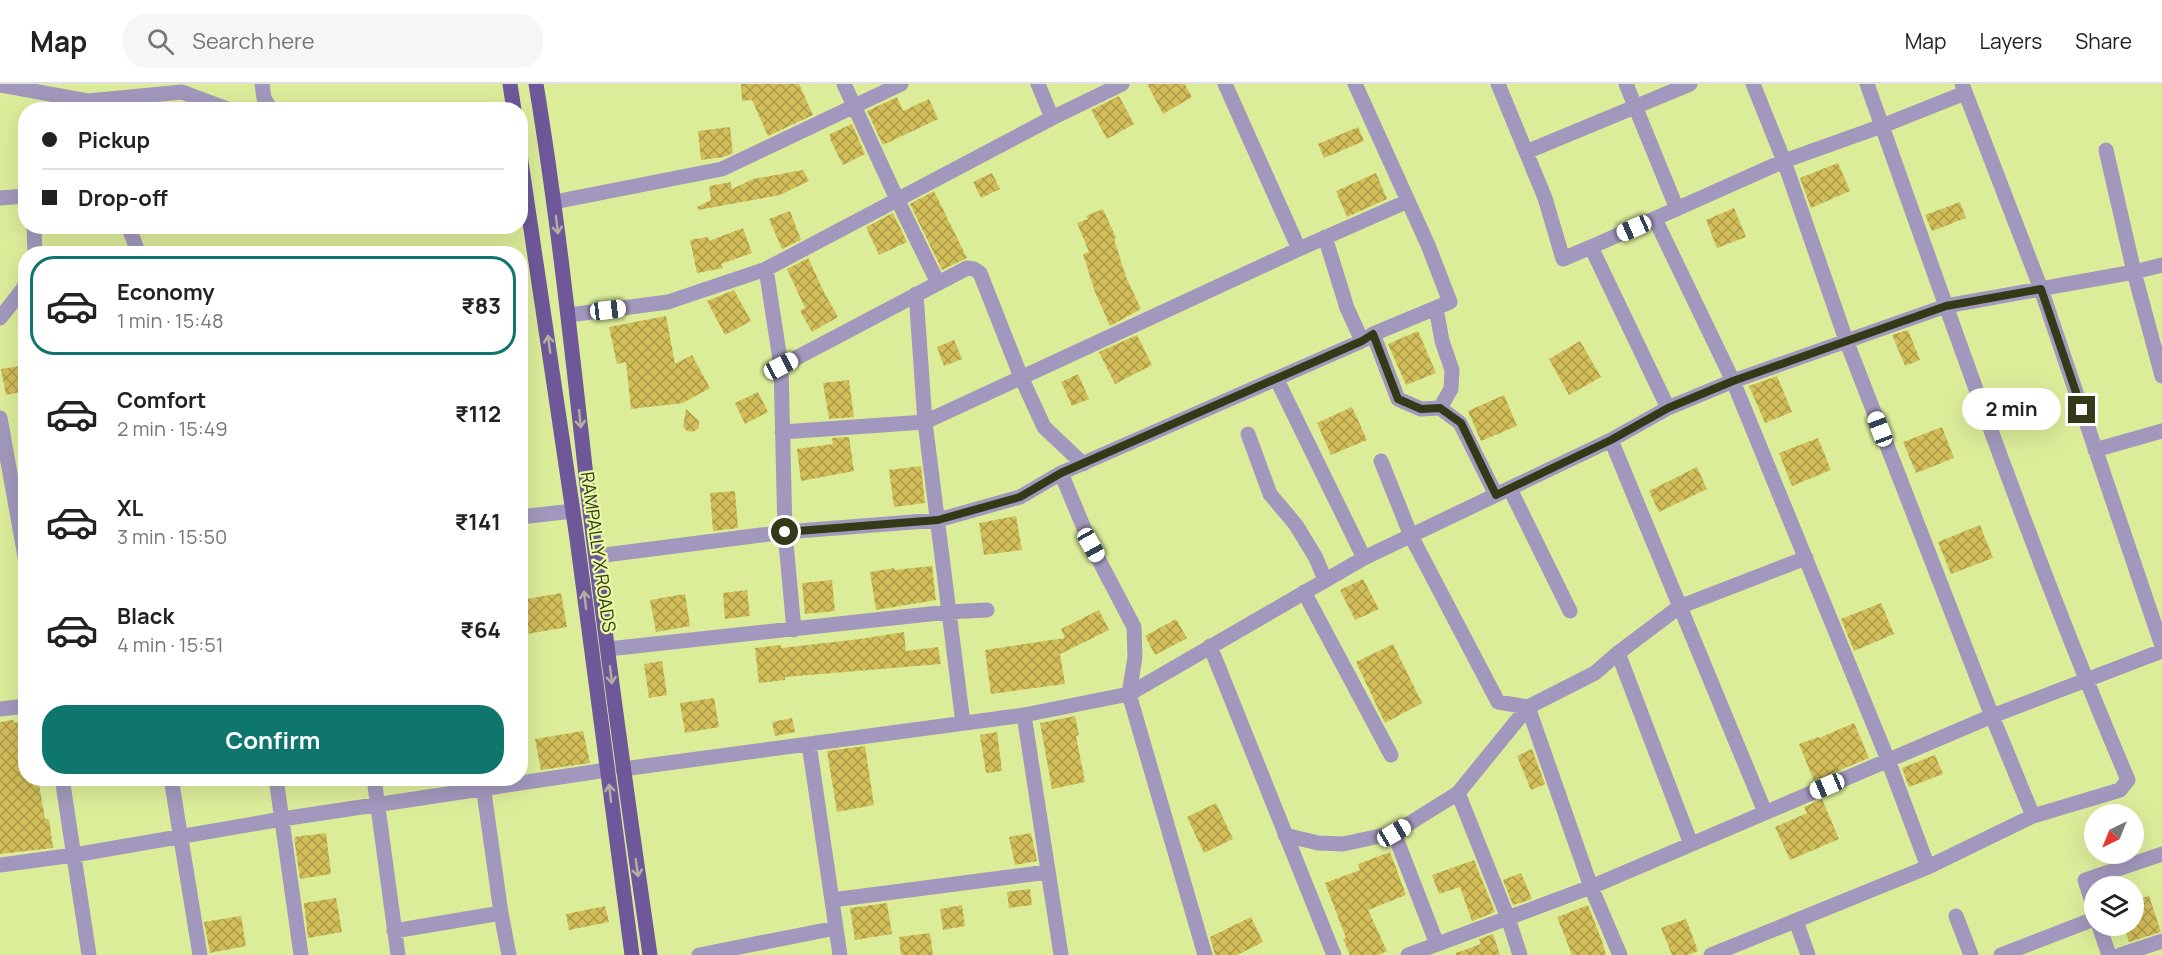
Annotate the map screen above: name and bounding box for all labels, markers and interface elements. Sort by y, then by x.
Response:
search box [123,14,543,68]
text: Map [30,22,87,60]
icon: search [144,25,177,58]
text: Search here [192,26,315,56]
text: Map [1905,27,1946,55]
text: Layers [1979,27,2042,55]
text: Share [2075,27,2132,55]
text: Pickup [78,125,150,155]
text: Drop-off [78,183,168,213]
car [1614,212,1654,244]
one-way arrow [551,215,562,234]
text: Economy [117,277,215,307]
icon: car [45,279,99,333]
text: ₹83 [461,291,501,321]
car [589,299,627,321]
text: 1 min · 15:48 [117,307,224,334]
one-way arrow [543,335,554,355]
car [761,350,801,382]
text: Comfort [117,385,206,415]
icon: car [45,387,99,441]
callout: 2 min [1962,389,2061,431]
text: 2 min [1985,395,2038,422]
route end [2068,396,2095,423]
text: ₹112 [455,399,501,429]
one-way arrow [575,408,586,428]
car [1865,409,1895,449]
text: 2 min · 15:49 [117,415,228,442]
street label: RAMPALLY X ROADS [576,470,622,634]
text: XL [117,493,143,523]
icon: car [45,495,99,549]
text: ₹141 [455,507,501,537]
route start [771,518,798,545]
text: 3 min · 15:50 [117,523,227,550]
car [1074,525,1108,565]
one-way arrow [579,590,590,610]
text: Black [117,601,174,631]
icon: car [45,603,99,657]
text: ₹64 [460,615,501,645]
text: 4 min · 15:51 [117,631,224,658]
one-way arrow [606,664,617,684]
button: Confirm [42,705,504,774]
car [1807,771,1847,801]
one-way arrow [605,784,616,803]
north arrow [2084,804,2144,864]
map controls [2084,804,2144,936]
car [1374,816,1414,850]
one-way arrow [632,857,643,877]
button: layers [2084,876,2144,936]

